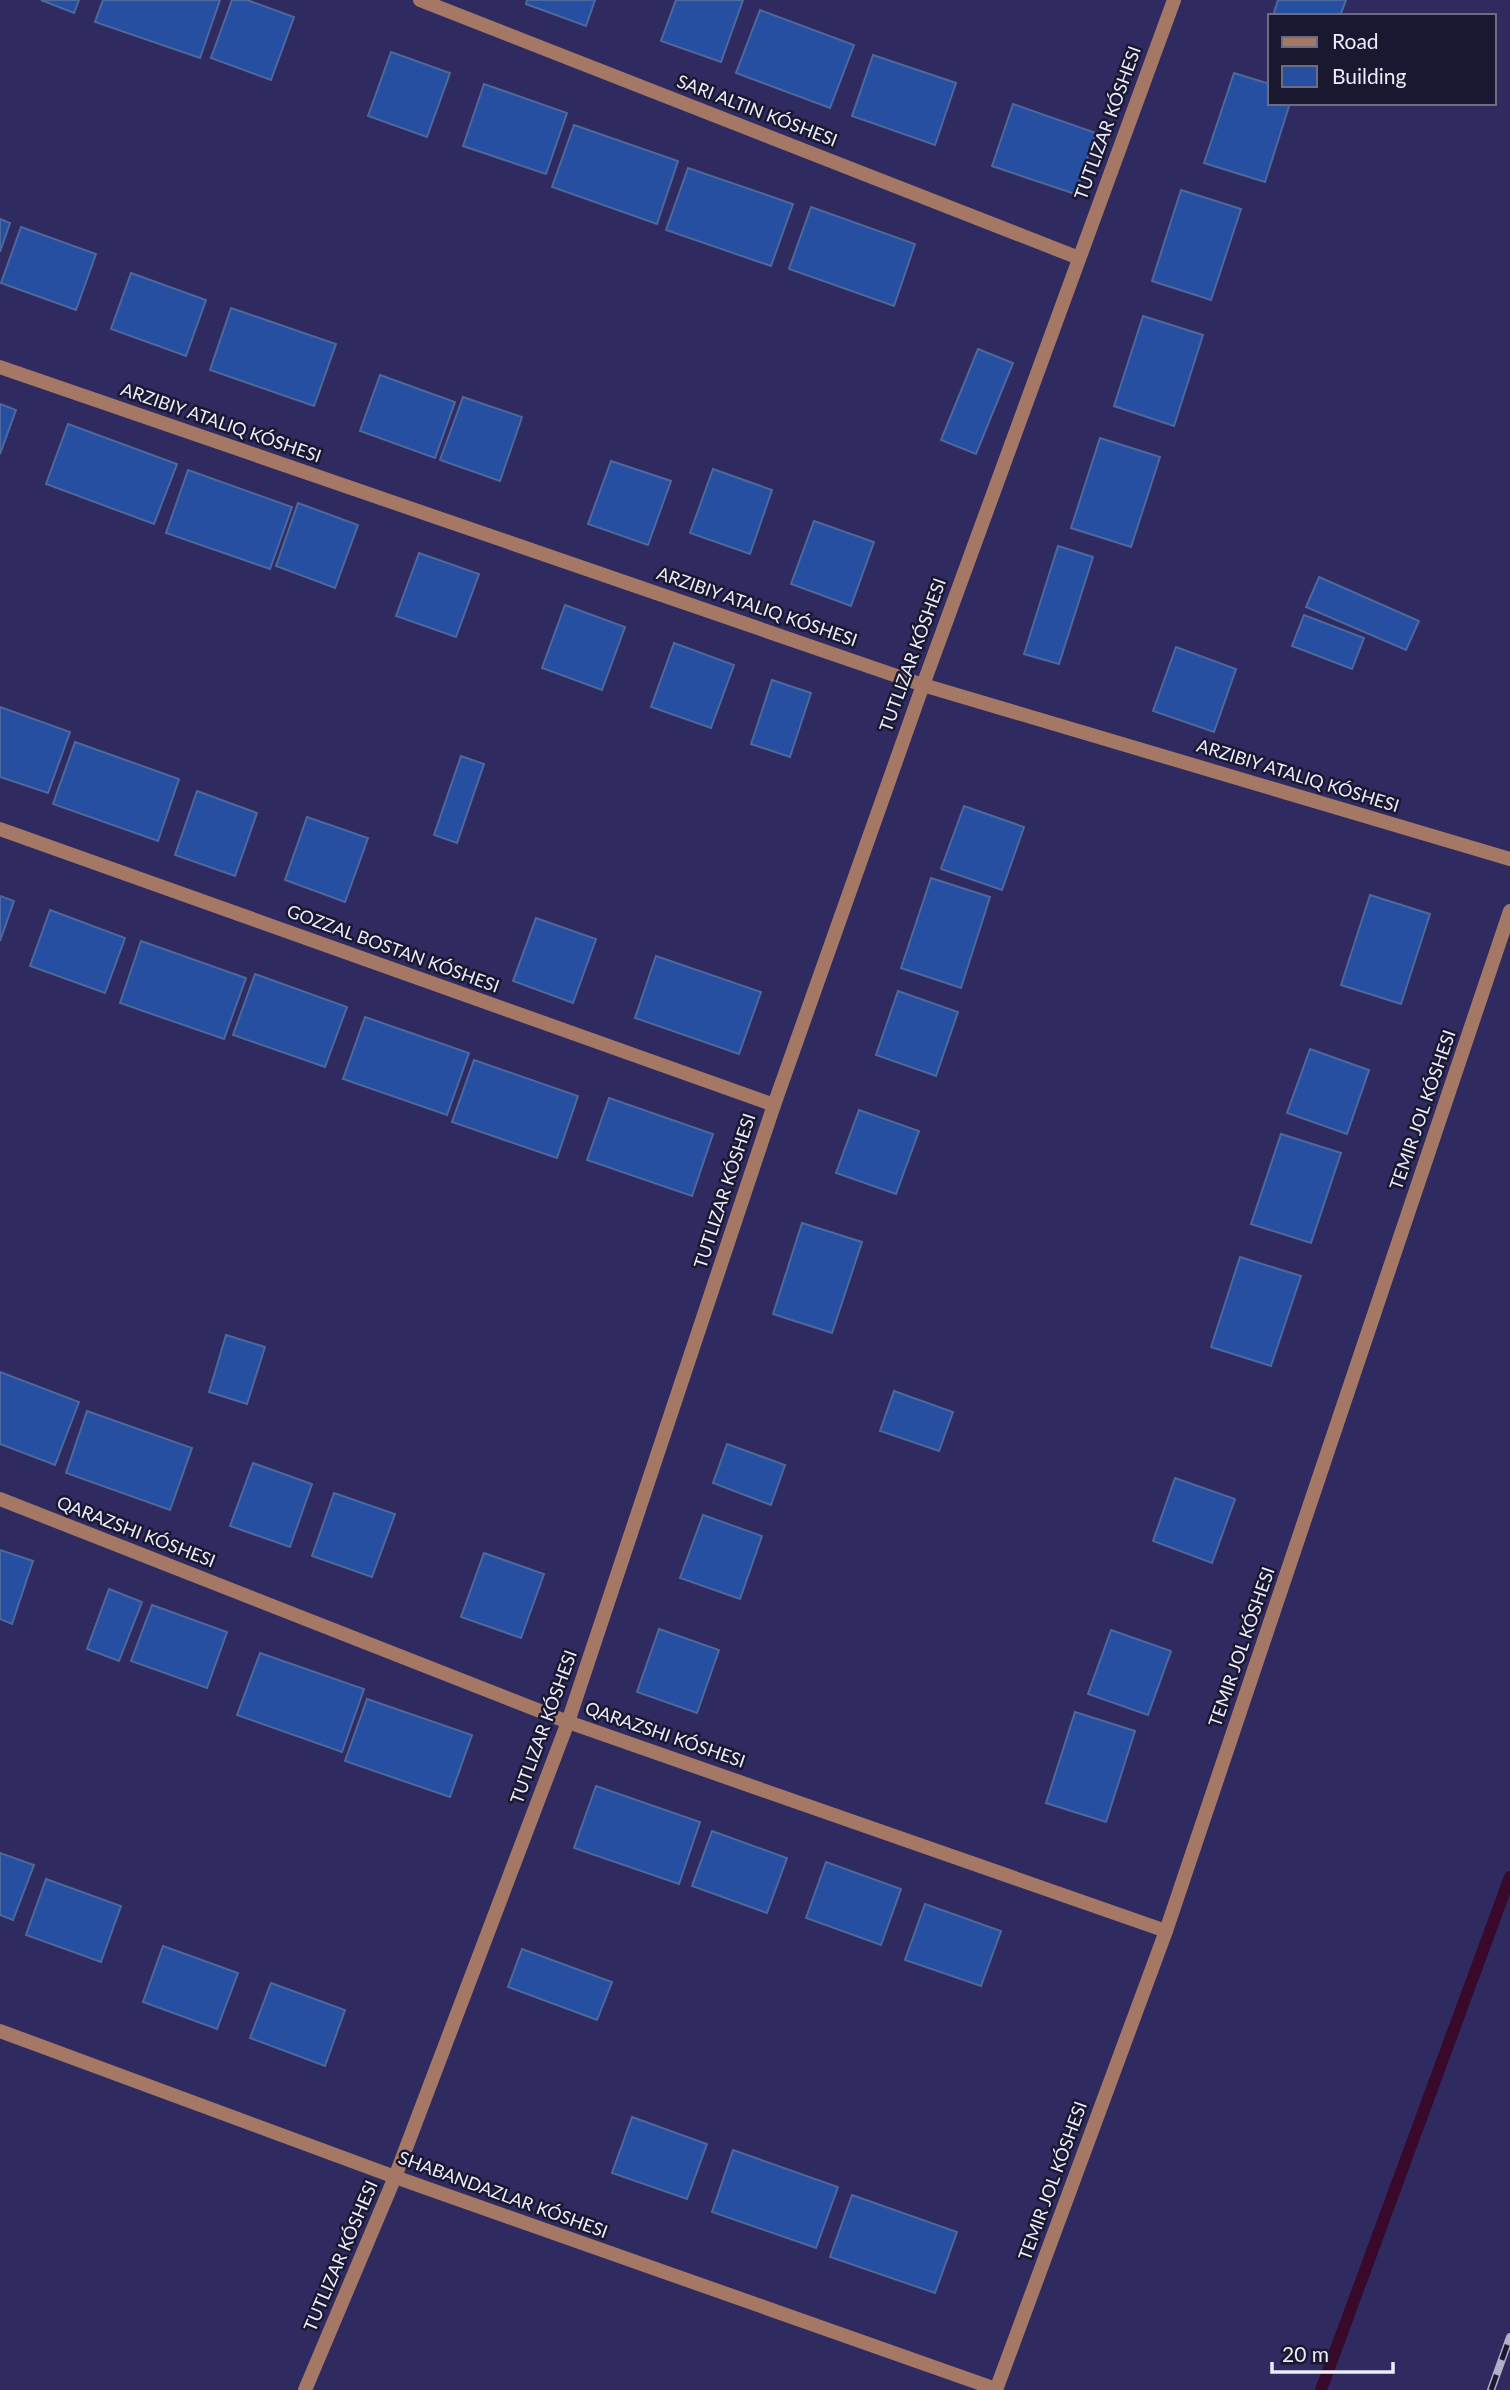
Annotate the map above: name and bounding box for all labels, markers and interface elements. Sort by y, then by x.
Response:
legend [1268,14,1496,105]
text: Road [1332,28,1379,53]
street label: TUTLIZAR KÓSHESI [1069,43,1145,203]
text: Building [1332,63,1407,88]
street label: SARI ALTIN KÓSHESI [674,69,841,151]
street label: ARZIBIY ATALIQ KÓSHESI [118,377,324,467]
street label: ARZIBIY ATALIQ KÓSHESI [654,561,860,651]
street label: TUTLIZAR KÓSHESI [874,575,950,735]
street label: ARZIBIY ATALIQ KÓSHESI [1194,734,1402,816]
street label: GOZZAL BOSTAN KÓSHESI [284,899,503,997]
street label: TEMIR JOL KÓSHESI [1384,1027,1460,1193]
street label: TUTLIZAR KÓSHESI [689,1110,760,1271]
street label: QARAZSHI KÓSHESI [54,1491,219,1571]
street label: TEMIR JOL KÓSHESI [1203,1564,1279,1730]
street label: TUTLIZAR KÓSHESI [505,1647,581,1807]
street label: QARAZSHI KÓSHESI [582,1696,748,1772]
street label: TEMIR JOL KÓSHESI [1013,2098,1091,2263]
street label: SHABANDAZLAR KÓSHESI [396,2146,611,2242]
street label: TUTLIZAR KÓSHESI [298,2177,382,2334]
scale bar [1272,2330,1393,2374]
text: 20 m [1282,2341,1329,2366]

